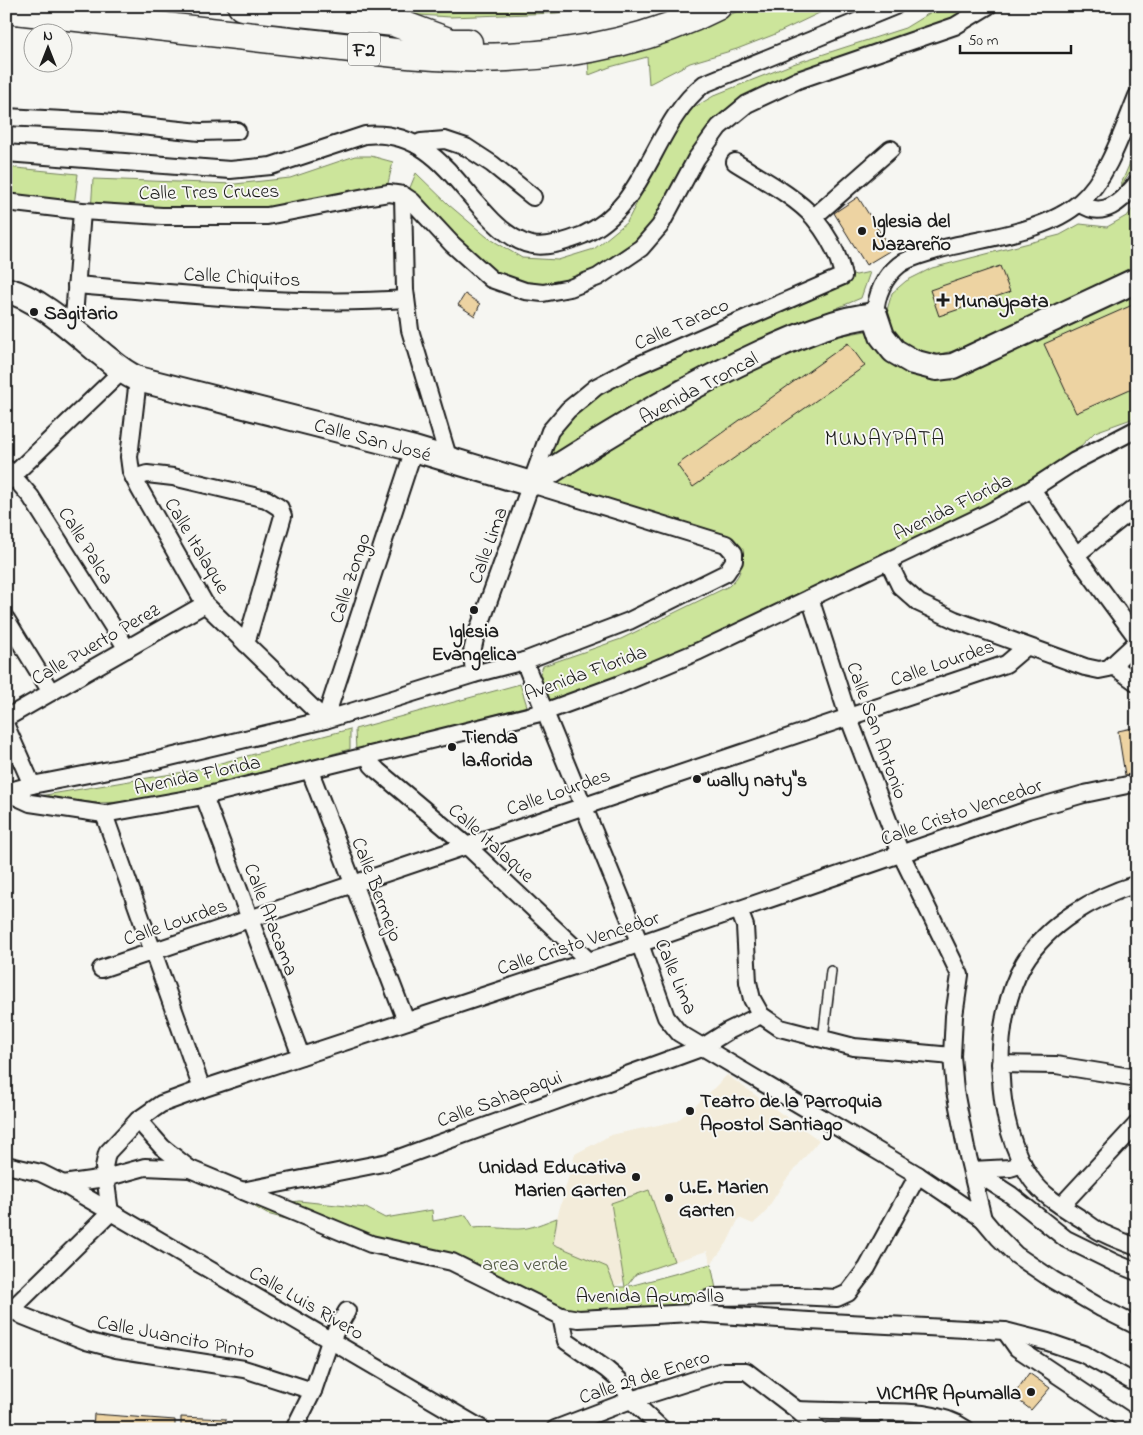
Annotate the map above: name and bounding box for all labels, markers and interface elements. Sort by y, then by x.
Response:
north arrow [22,22,72,72]
scale bar [960,22,1072,54]
text: N [43,26,53,47]
text: 50 m [968,30,999,52]
road number: F2 [348,33,380,66]
street label: Calle Tres Cruces [138,178,280,209]
place label: Iglesia del Nazareño [872,208,951,260]
marker: Iglesia del Nazareño [856,225,868,237]
street label: Calle Chiquitos [183,261,301,296]
place label: Munaypata [954,288,1049,318]
street label: Calle Taraco [630,291,734,359]
marker: Munaypata [936,293,950,307]
place label: Sagitario [44,300,118,330]
marker: Sagitario [28,306,40,318]
street label: Avenida Troncal [635,346,764,433]
street label: Calle San José [311,412,434,471]
district label: MUNAYPATA [825,425,945,455]
street label: Avenida Florida [889,467,1017,549]
street label: Calle Italaque [156,493,236,600]
street label: Calle Palca [50,502,120,591]
street label: Calle Lima [462,503,517,588]
street label: Calle Zongo [323,530,381,628]
street label: Calle Puerto Perez [26,596,167,694]
marker: Iglesia Evangelica [468,604,480,616]
place label: Iglesia Evangelica [431,618,517,671]
street label: Calle Lourdes [887,633,999,696]
street label: Avenida Florida [520,639,651,710]
street label: Calle San Antonio [837,658,914,804]
place label: Tienda la.florida [462,724,533,776]
marker: Tienda la.florida [446,741,458,753]
street label: Avenida Florida [132,749,263,804]
street label: Calle Lourdes [503,762,615,825]
place label: wally naty"s [707,767,807,797]
street label: Calle Cristo Vencedor [877,772,1047,855]
marker: wally naty"s [691,773,703,785]
street label: Calle Italaque [441,797,540,891]
street label: Calle Bermejo [342,833,409,946]
street label: Calle Atacama [235,859,304,980]
street label: Calle Lourdes [120,892,232,955]
street label: Calle Cristo Vencedor [494,904,665,984]
street label: Calle Lima [646,935,704,1019]
street label: Calle Sahapaqui [433,1064,567,1136]
place label: Teatro de la Parroquia Apostol Santiago [700,1088,882,1141]
marker: Teatro de la Parroquia Apostol Santiago [684,1105,696,1117]
place label: Unidad Educativa Marien Garten [478,1154,626,1206]
marker: Unidad Educativa Marien Garten [630,1171,642,1183]
place label: U.E. Marien Garten [679,1174,769,1226]
marker: U.E. Marien Garten [663,1192,675,1204]
park label: area verde [482,1251,568,1280]
street label: Calle Luis Rivero [243,1259,369,1349]
street label: Avenida Apumalla [576,1283,724,1312]
street label: Calle Juancito Pinto [94,1309,257,1368]
street label: Calle 29 de Enero [576,1344,714,1413]
place label: VICMAR Apumalla [876,1380,1021,1409]
marker: VICMAR Apumalla [1025,1386,1037,1398]

